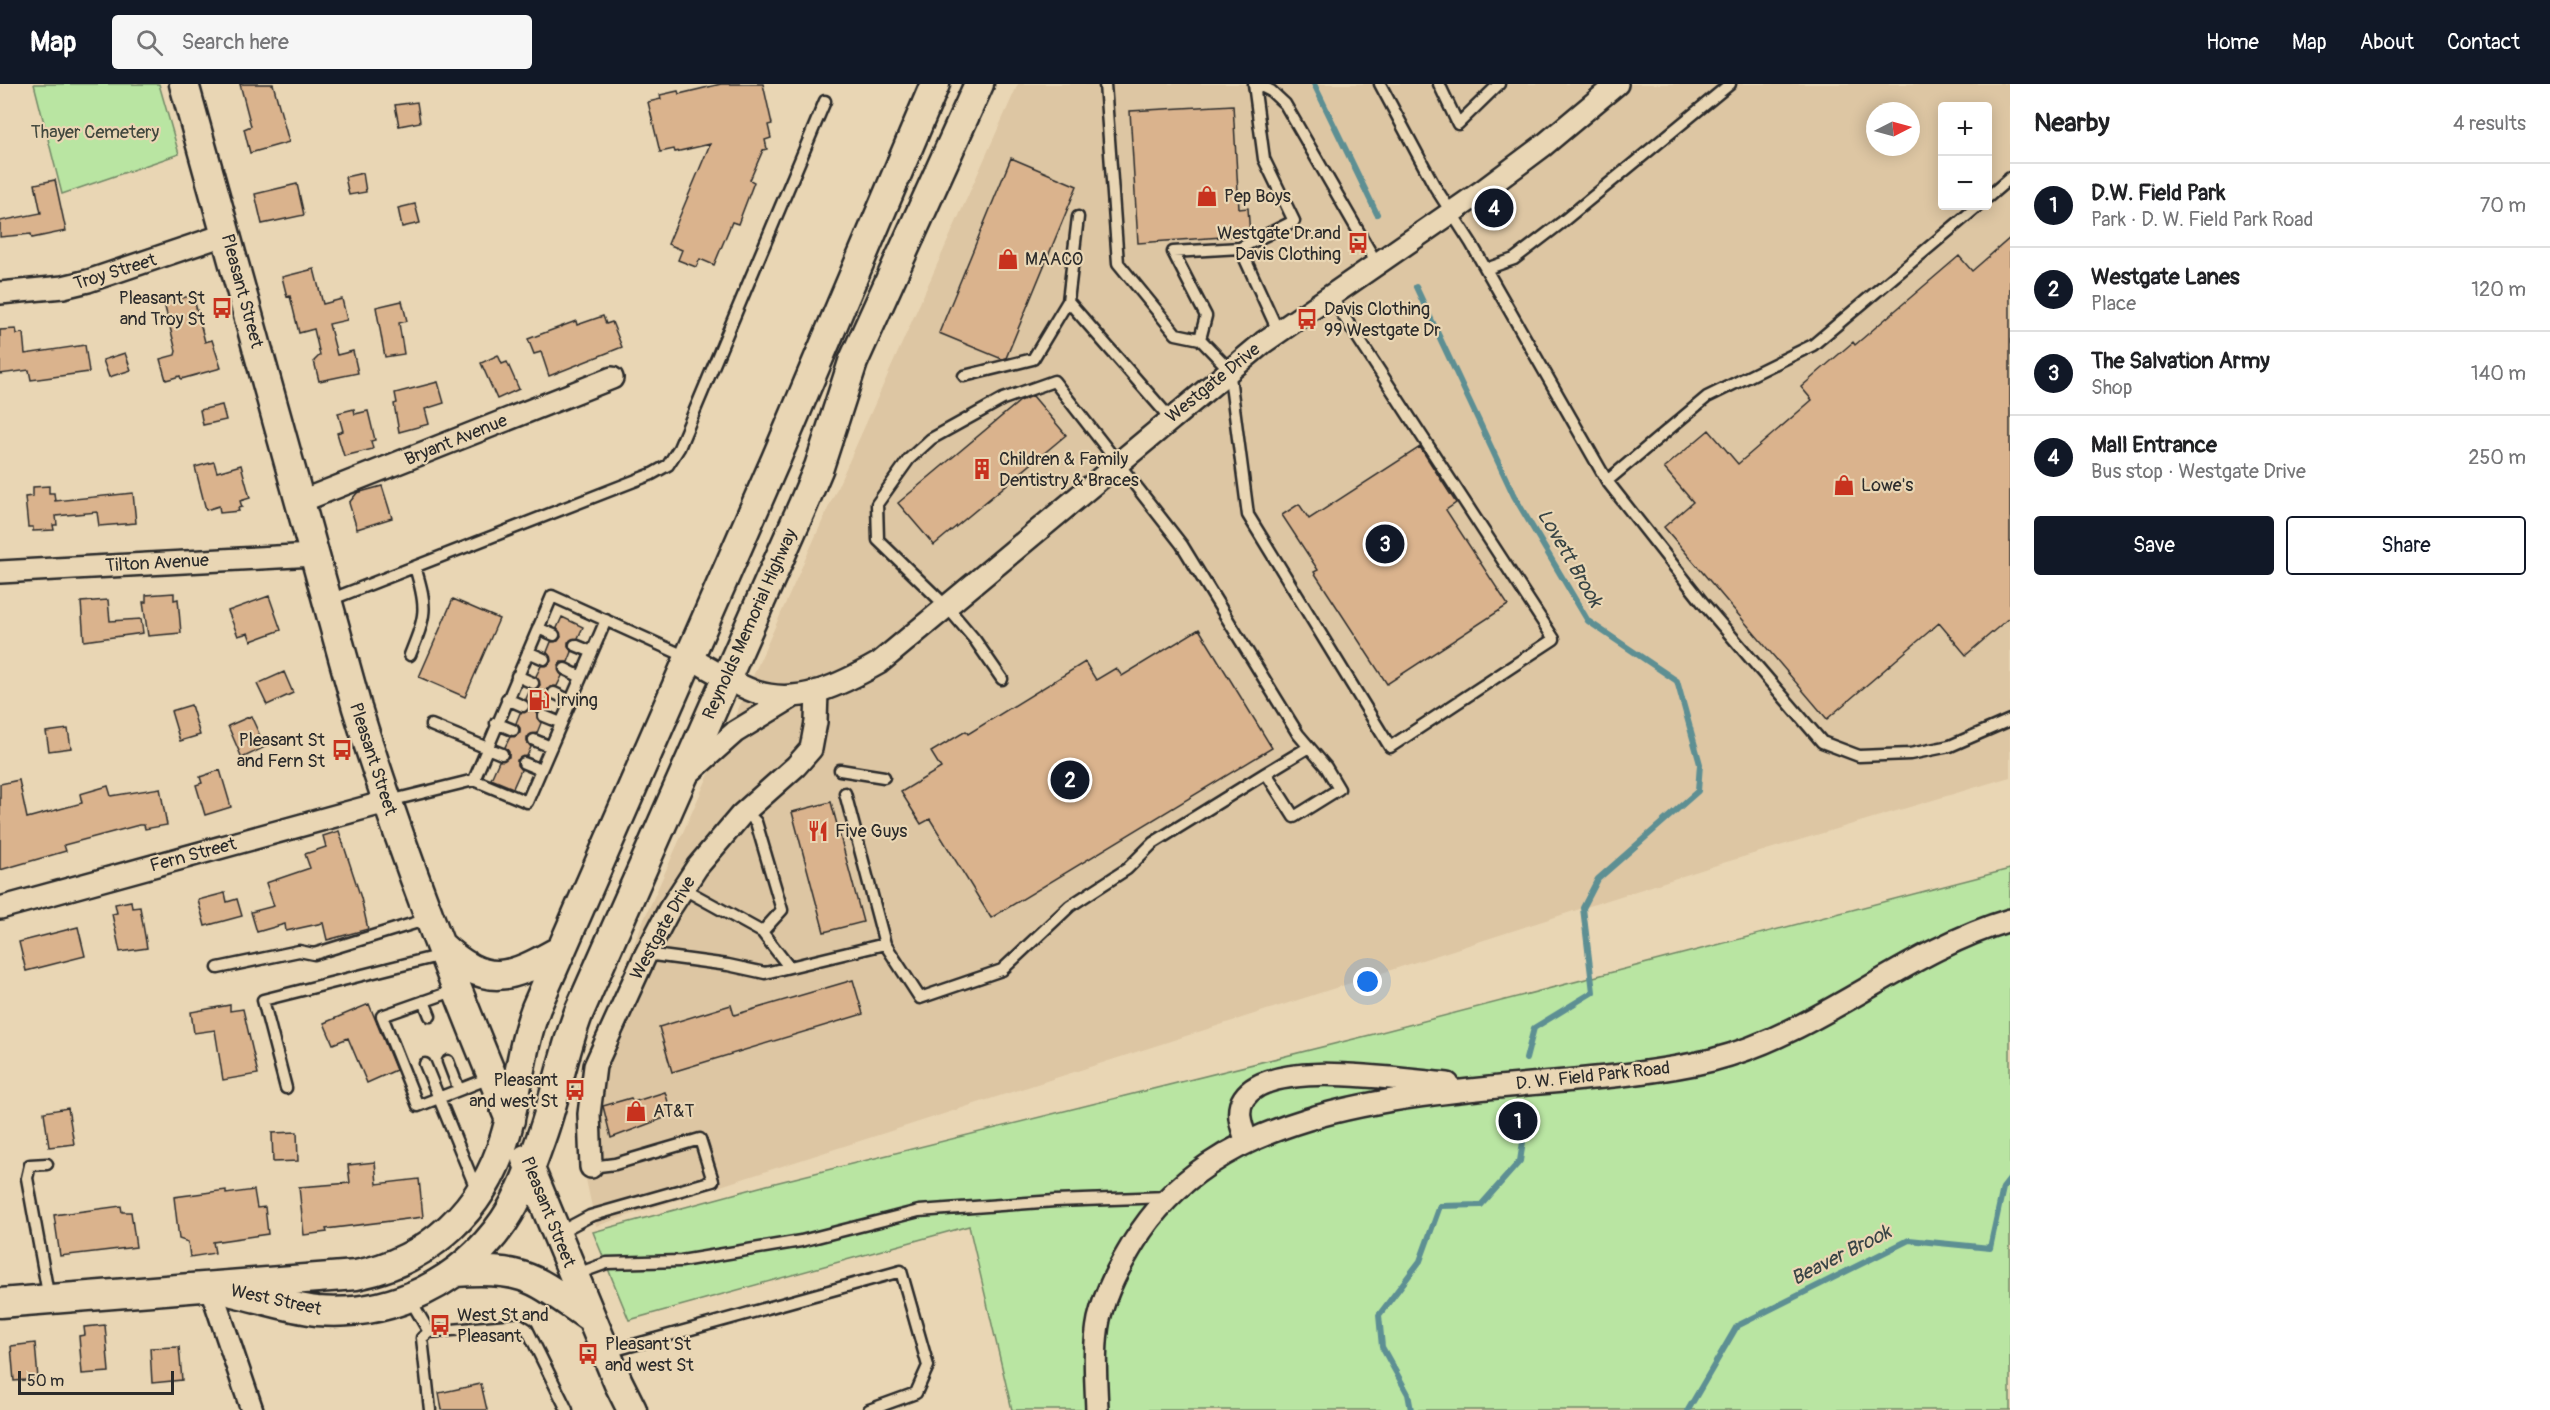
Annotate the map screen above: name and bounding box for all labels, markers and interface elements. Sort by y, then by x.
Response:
search box [112,15,532,69]
text: Map [30,25,76,60]
icon: search [133,26,166,59]
text: Search here [181,28,289,56]
text: Home [2206,29,2259,56]
text: Map [2292,29,2327,56]
text: About [2360,29,2414,56]
text: Contact [2447,29,2520,56]
north arrow [1866,102,1920,156]
map controls [1938,102,1992,210]
button: + [1938,102,1992,156]
text: Nearby [2034,107,2110,139]
text: 4 results [2453,111,2526,136]
park label: Thayer Cemetery [31,121,160,144]
button: − [1938,156,1992,210]
text: D.W. Field Park [2091,179,2225,207]
shop icon: Pep Boys [1195,184,1219,208]
place label: Pep Boys [1224,185,1291,208]
pin: 4 [1474,186,1514,230]
text: 1 [2050,193,2057,218]
text: 70 m [2480,193,2526,218]
text: Park · D. W. Field Park Road [2091,207,2313,232]
place label: Westgate Dr.and Davis Clothing [1217,222,1341,266]
street label: Pleasant Street [216,231,268,351]
bus stop icon: Westgate Dr.and Davis Clothing [1346,231,1370,255]
shop icon: MAACO [996,247,1020,271]
street label: Troy Street [71,248,160,296]
place label: MAACO [1025,248,1083,271]
text: Westgate Lanes [2091,263,2240,291]
text: 2 [2048,277,2059,302]
text: 120 m [2471,277,2526,302]
place label: Pleasant St and Troy St [119,287,206,331]
text: Place [2091,291,2136,316]
bus stop icon: Pleasant St and Troy St [210,296,234,320]
place label: Davis Clothing 99 Westgate Dr [1324,298,1441,342]
bus stop icon: Davis Clothing 99 Westgate Dr [1295,307,1319,331]
street label: Westgate Drive [1161,338,1265,428]
text: The Salvation Army [2091,347,2270,375]
text: 3 [2048,361,2059,386]
text: 140 m [2471,361,2526,386]
text: Shop [2091,375,2132,400]
street label: Bryant Avenue [401,409,511,471]
text: Mall Entrance [2091,431,2217,459]
text: 4 [2048,445,2059,470]
text: 250 m [2468,445,2526,470]
place label: Children & Family Dentistry & Braces [999,448,1139,492]
building icon: Children & Family Dentistry & Braces [970,457,994,481]
text: Bus stop · Westgate Drive [2091,459,2306,484]
shop icon: Lowe's [1832,473,1856,497]
place label: Lowe's [1861,474,1913,497]
water label: Lovett Brook [1532,504,1609,613]
button: Save [2034,516,2274,575]
button: Share [2286,516,2526,575]
pin: 3 [1366,522,1404,566]
street label: Reynolds Memorial Highway [698,525,803,723]
street label: Tilton Avenue [105,549,209,577]
fuel station icon: Irving [527,688,551,712]
place label: Irving [556,689,598,712]
street label: Pleasant Street [344,700,402,819]
place label: Pleasant St and Fern St [237,729,326,773]
bus stop icon: Pleasant St and Fern St [330,738,354,762]
pin: 2 [1050,758,1090,802]
restaurant icon: Five Guys [806,819,830,843]
place label: Five Guys [835,820,907,843]
street label: Fern Street [147,832,239,878]
street label: Westgate Drive [625,872,701,984]
your location [1353,967,1382,996]
street label: D. W. Field Park Road [1515,1056,1671,1096]
place label: Pleasant and west St [469,1069,559,1113]
bus stop icon: Pleasant and west St [563,1078,587,1102]
pin: 1 [1498,1098,1538,1144]
shop icon: AT&T [624,1099,648,1123]
place label: AT&T [653,1100,695,1123]
street label: Pleasant Street [515,1153,581,1271]
water label: Beaver Brook [1787,1218,1897,1291]
street label: West Street [228,1279,324,1321]
place label: West St and Pleasant [457,1304,549,1348]
bus stop icon: West St and Pleasant [428,1313,452,1337]
place label: Pleasant St and west St [605,1333,694,1377]
bus stop icon: Pleasant St and west St [576,1342,600,1366]
scale bar [18,1368,174,1396]
text: 50 m [27,1371,64,1391]

